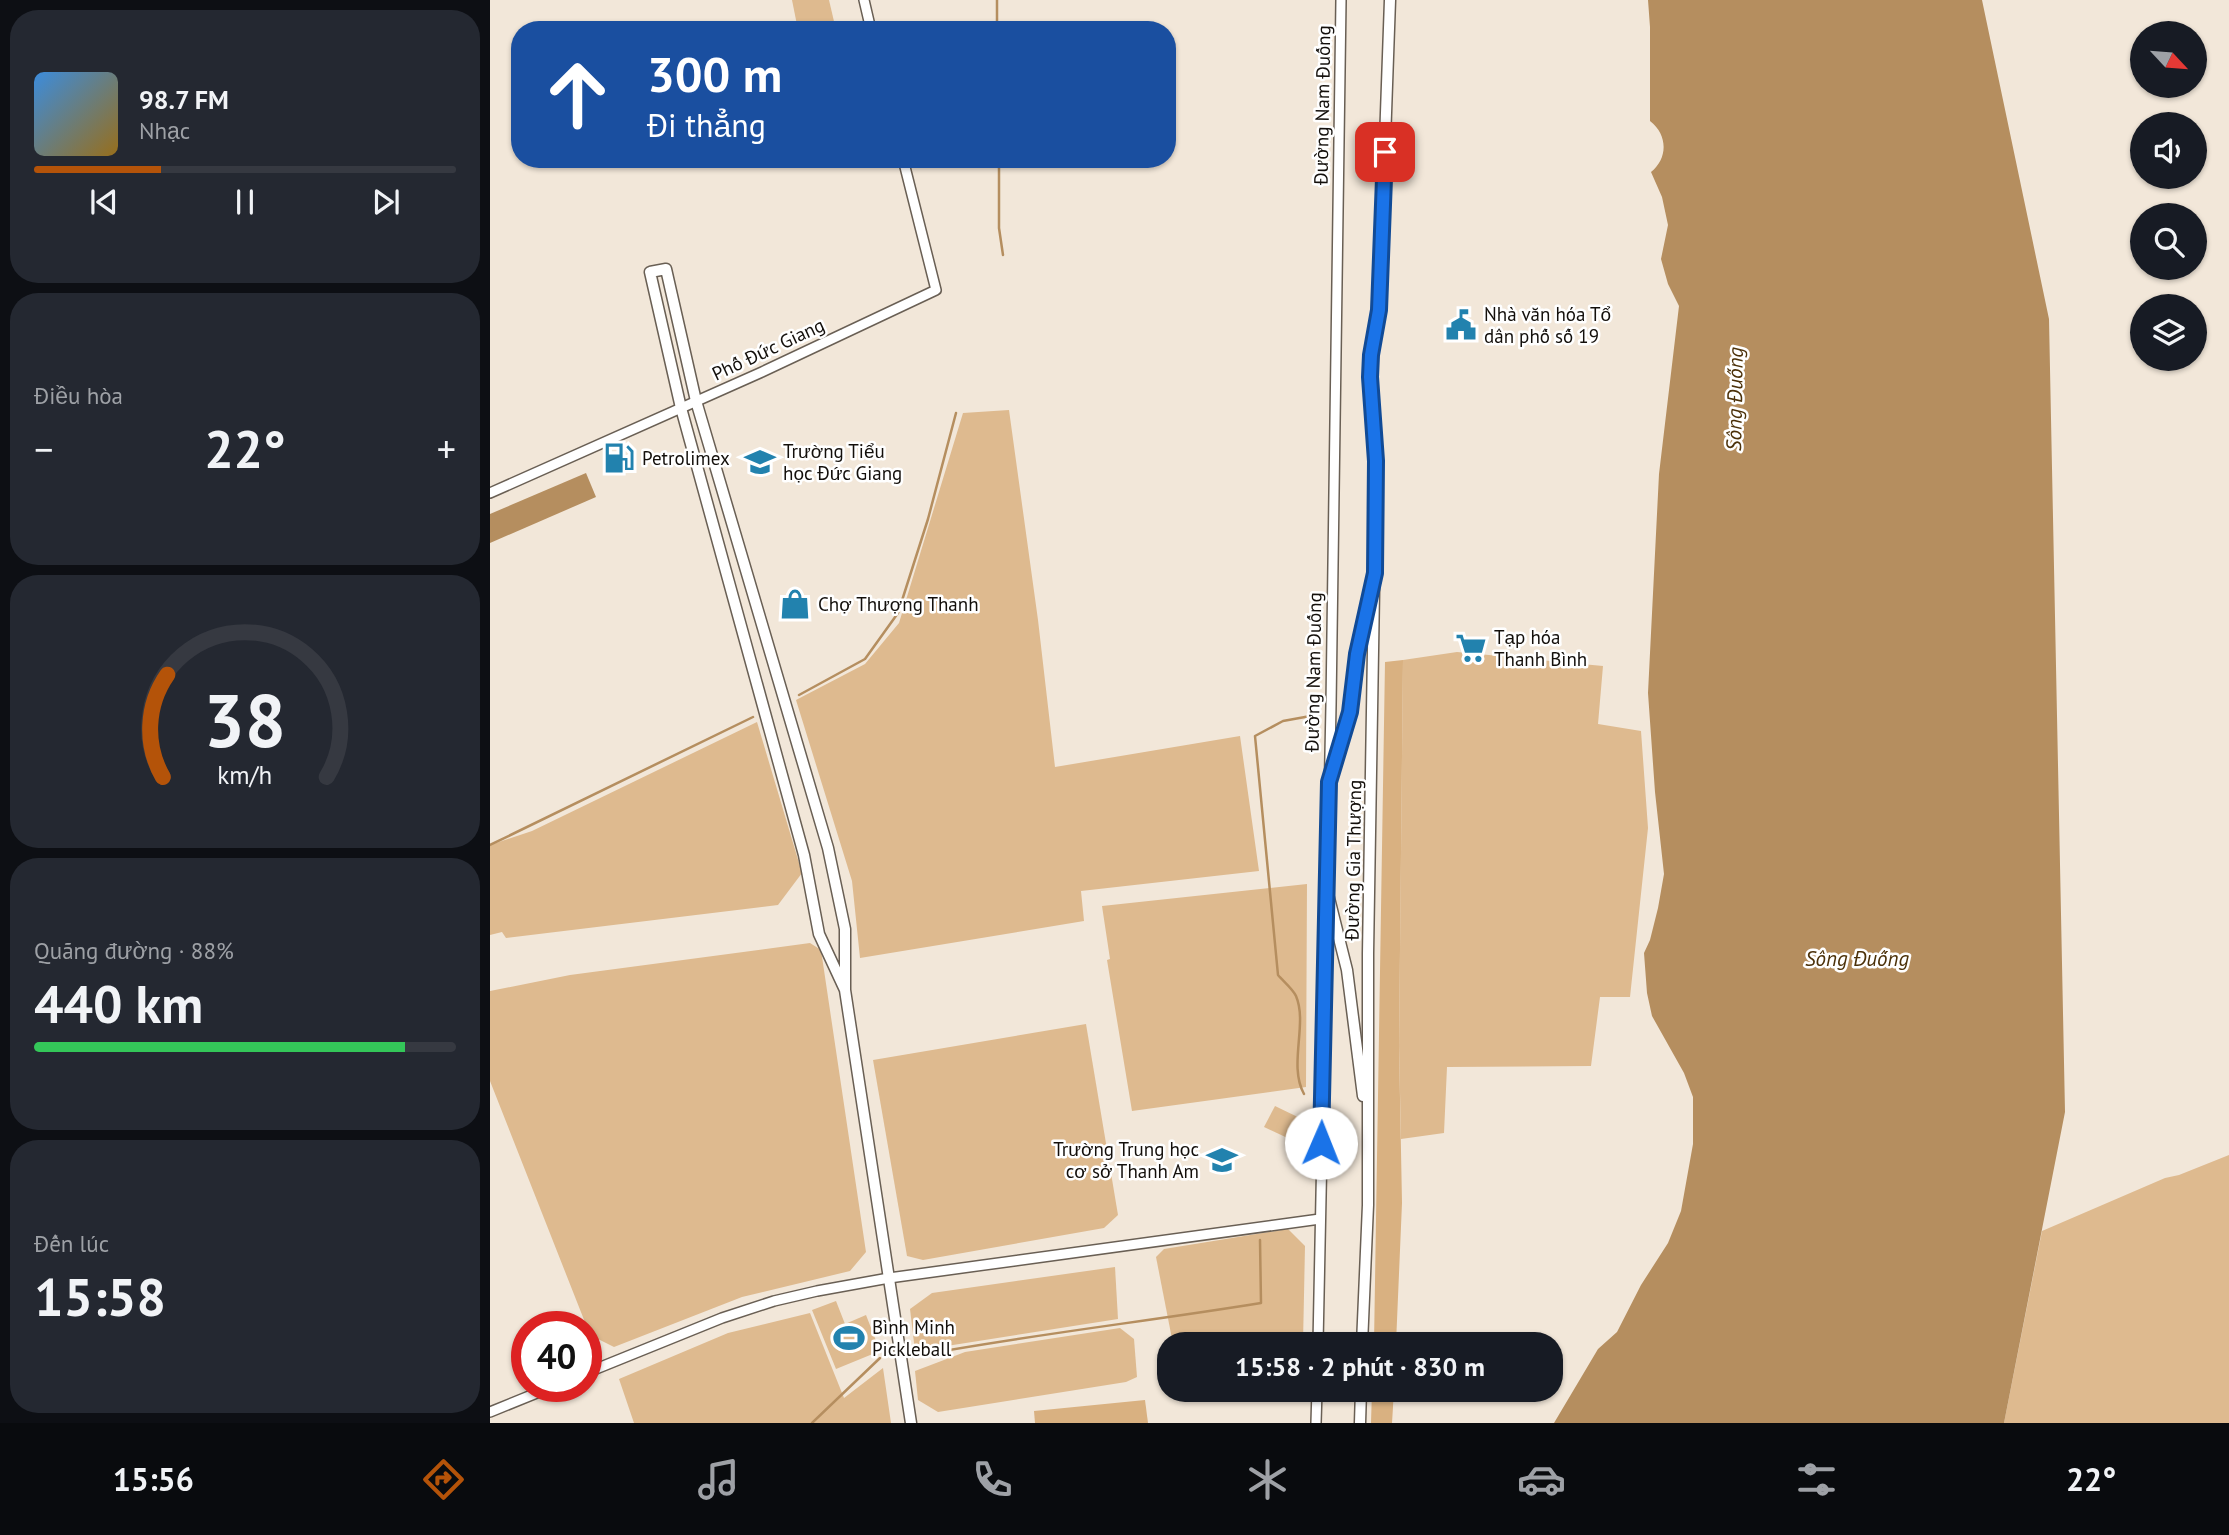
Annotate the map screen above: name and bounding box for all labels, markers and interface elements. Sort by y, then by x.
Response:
north arrow [2130,21,2207,98]
map controls [2130,21,2207,371]
street label: Đường Nam Đuống [1309,25,1335,186]
text: 300 m [647,42,782,106]
icon: ahead [532,49,623,140]
text: 98.7 FM [139,83,229,116]
text: Đi thẳng [647,104,766,146]
button: sound [2130,112,2207,189]
text: Nhạc [139,116,190,145]
pin [1355,122,1415,182]
icon: arrive [1366,133,1404,171]
icon: previous [85,183,123,221]
icon: pause [226,183,264,221]
icon: next [367,183,405,221]
button: search [2130,203,2207,280]
button: layers [2130,294,2207,371]
place label: Nhà văn hóa Tổ dân phố số 19 [1484,302,1611,348]
public building icon: Nhà văn hóa Tổ dân phố số 19 [1444,308,1478,342]
street label: Phố Đức Giang [708,312,828,386]
water label: Sông Đuống [1720,346,1749,451]
text: Điều hòa [34,381,123,410]
text: 22° [204,415,286,482]
text: − [34,424,53,473]
text: + [437,424,456,473]
place label: Trường Tiểu học Đức Giang [783,439,902,485]
fuel station icon: Petrolimex [602,441,636,475]
school or university icon: Trường Tiểu học Đức Giang [743,445,777,479]
place label: Petrolimex [642,446,730,470]
shop icon: Chợ Thượng Thanh [778,587,812,621]
place label: Chợ Thượng Thanh [818,592,979,616]
street label: Đường Nam Đuống [1300,592,1326,753]
place label: Tạp hóa Thanh Bình [1494,625,1587,671]
supermarket icon: Tạp hóa Thanh Bình [1454,631,1488,665]
text: 38 [204,674,286,768]
text: km/h [218,759,272,791]
street label: Đường Gia Thượng [1340,779,1366,942]
text: Quãng đường · 88% [34,936,234,965]
water label: Sông Đuống [1805,945,1909,972]
text: 440 km [34,970,203,1037]
position arrow [1284,1106,1358,1180]
place label: Trường Trung học cơ sở Thanh Am [1053,1137,1199,1183]
school or university icon: Trường Trung học cơ sở Thanh Am [1205,1143,1239,1177]
text: Đến lúc [34,1229,109,1258]
text: 15:58 [34,1263,166,1330]
speed limit sign: 40 [511,1311,602,1402]
place label: Bình Minh Pickleball [872,1315,955,1361]
sports icon: Bình Minh Pickleball [832,1321,866,1355]
text: 15:58 · 2 phút · 830 m [1235,1350,1485,1383]
icon: directions [419,1455,468,1504]
icon: music [694,1455,743,1504]
icon: phone [968,1455,1017,1504]
icon: climate [1243,1455,1292,1504]
icon: car [1517,1455,1566,1504]
icon: filters [1792,1455,1841,1504]
text: 15:56 [113,1458,194,1500]
text: 22° [2066,1458,2116,1500]

